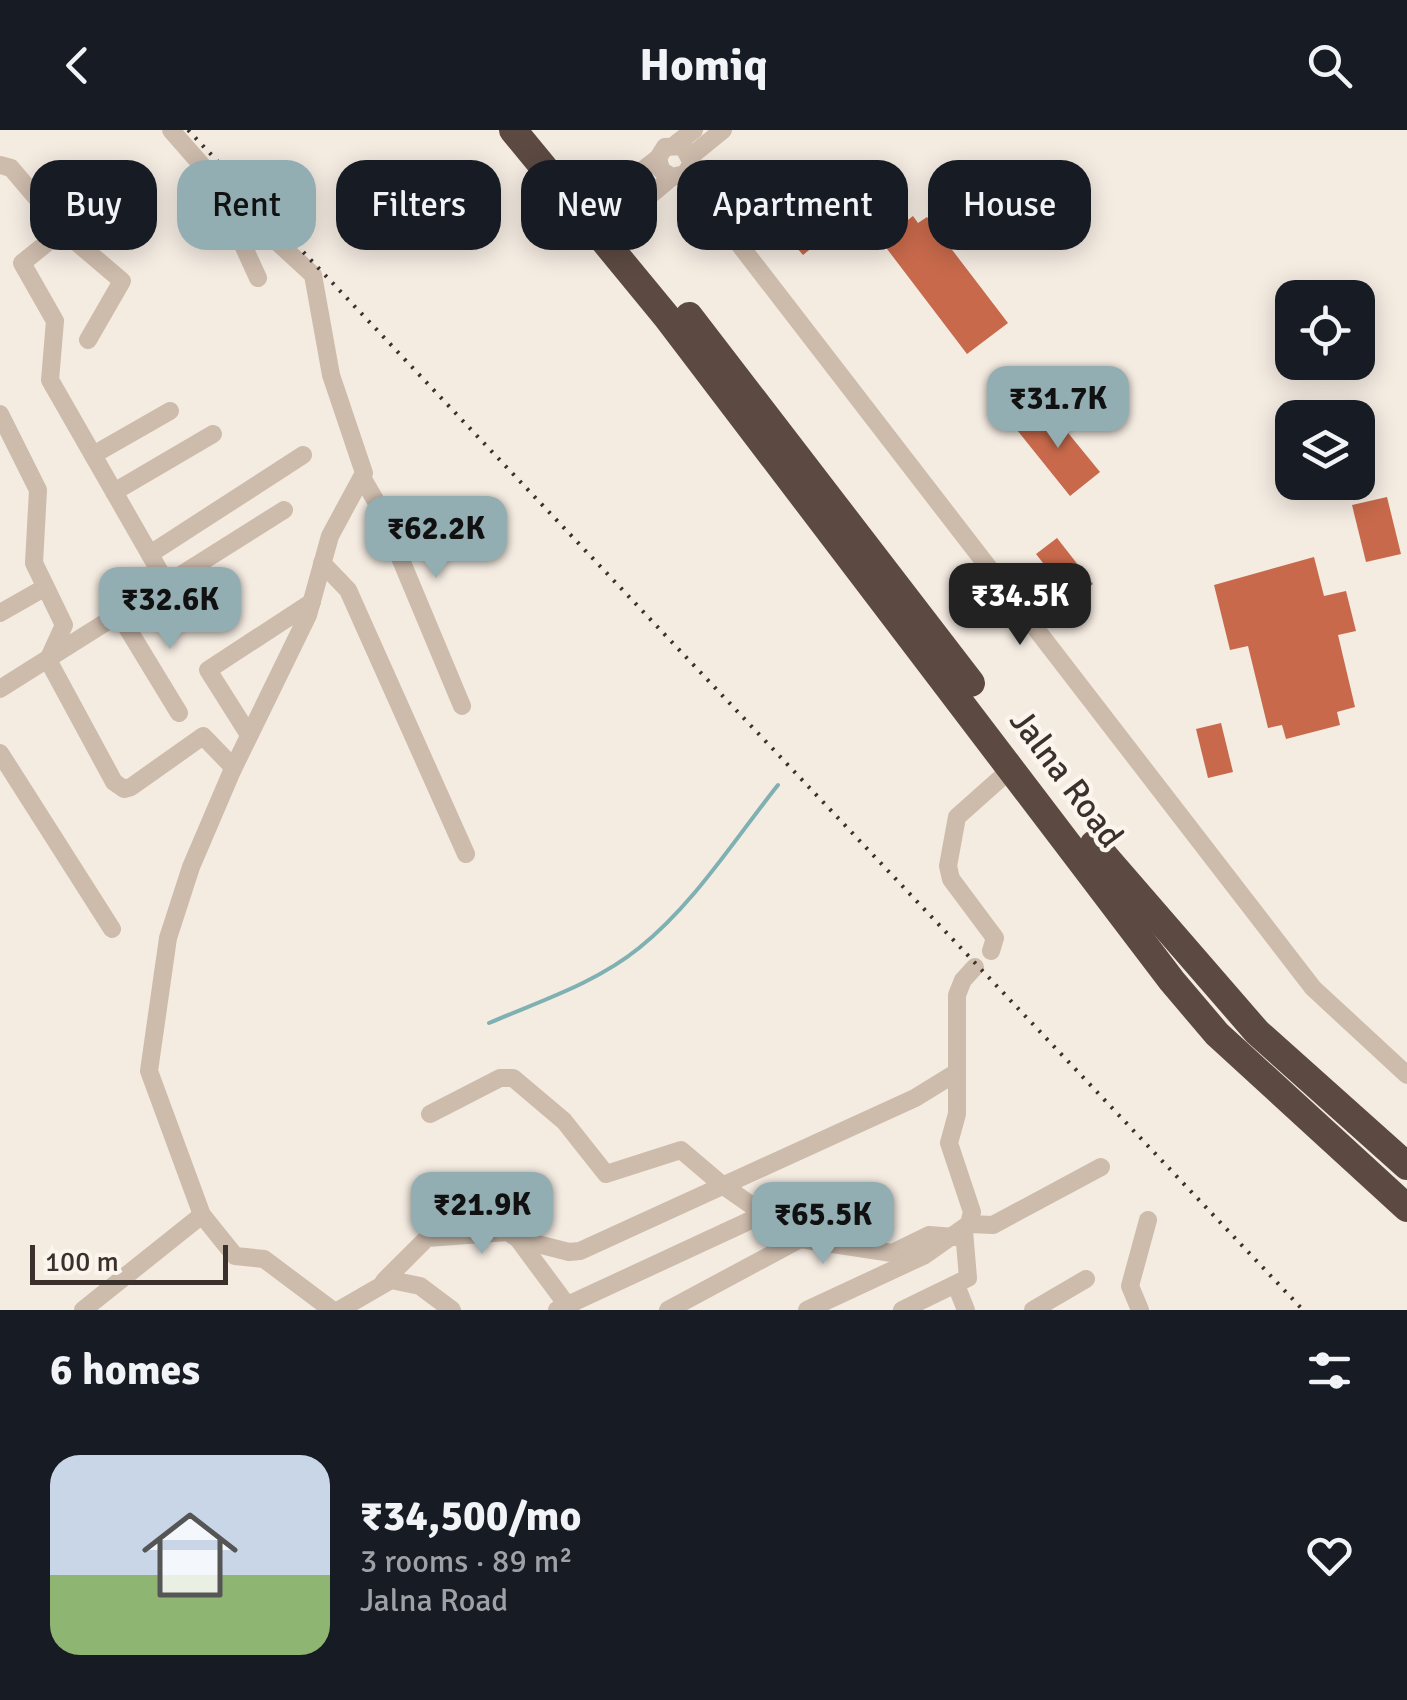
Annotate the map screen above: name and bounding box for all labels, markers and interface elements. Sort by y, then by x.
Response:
icon: back [50,38,105,93]
text: Homiq [639,38,768,93]
icon: search [1302,38,1357,93]
chip: Buy [30,160,157,250]
chip: Rent [177,160,316,250]
chip: Filters [336,160,501,250]
chip: New [521,160,657,250]
chip: Apartment [677,160,908,250]
chip: House [928,160,1091,250]
map controls [1275,280,1375,500]
button: locate [1275,280,1375,380]
pin: ₹31.7K [977,366,1139,451]
text: ₹31.7K [1009,379,1107,418]
button: layers [1275,400,1375,500]
pin: ₹62.2K [355,496,517,581]
text: ₹62.2K [387,509,485,548]
pin: ₹34.5K [939,563,1101,648]
pin: ₹32.6K [89,567,251,652]
text: ₹34.5K [971,576,1069,615]
text: ₹32.6K [121,580,219,619]
street label: Jalna Road [1001,701,1133,856]
pin: ₹21.9K [401,1172,563,1257]
pin: ₹65.5K [742,1182,904,1267]
text: ₹21.9K [433,1185,531,1224]
text: ₹65.5K [774,1195,872,1234]
scale bar [30,1240,228,1284]
text: 100 m [45,1245,119,1279]
icon: filters [1302,1343,1357,1398]
text: 6 homes [50,1345,200,1396]
text: ₹34,500/mo [360,1491,581,1542]
icon: home [130,1495,250,1615]
icon: heart [1302,1528,1357,1583]
text: 3 rooms · 89 m² [360,1542,573,1581]
text: Jalna Road [360,1581,508,1620]

